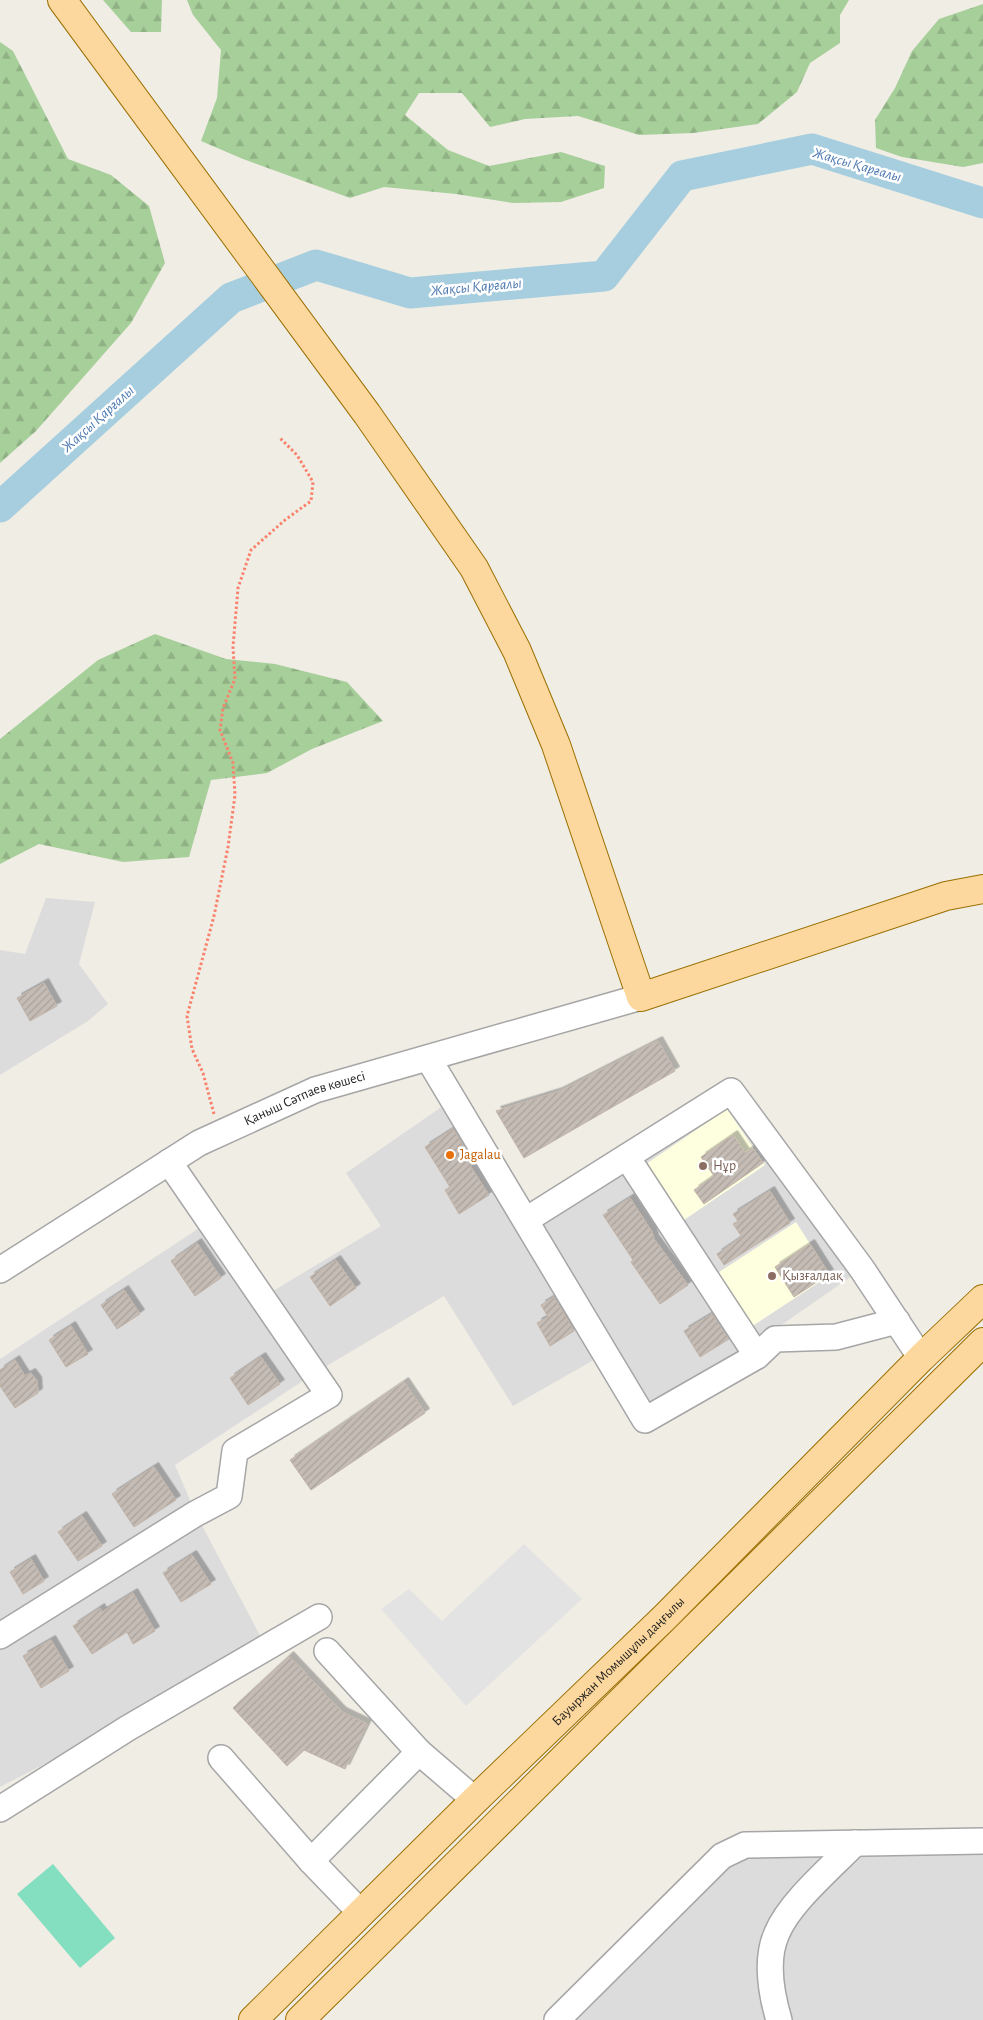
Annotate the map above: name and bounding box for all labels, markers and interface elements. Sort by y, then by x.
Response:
water label: Жақсы Қарғалы [811,145,903,185]
water label: Жақсы Қарғалы [430,276,522,298]
water label: Жақсы Қарғалы [59,383,137,455]
street label: Қаныш Сәтпаев көшесі [242,1069,367,1128]
place label: Jagalau [460,1148,501,1162]
marker: Jagalau [444,1149,456,1161]
place label: Нұр [713,1159,736,1173]
marker: Нұр [697,1160,709,1172]
place label: Қызғалдақ [782,1269,843,1283]
marker: Қызғалдақ [766,1270,778,1282]
street label: Бауыржан Момышұлы даңғылы [550,1594,687,1729]

